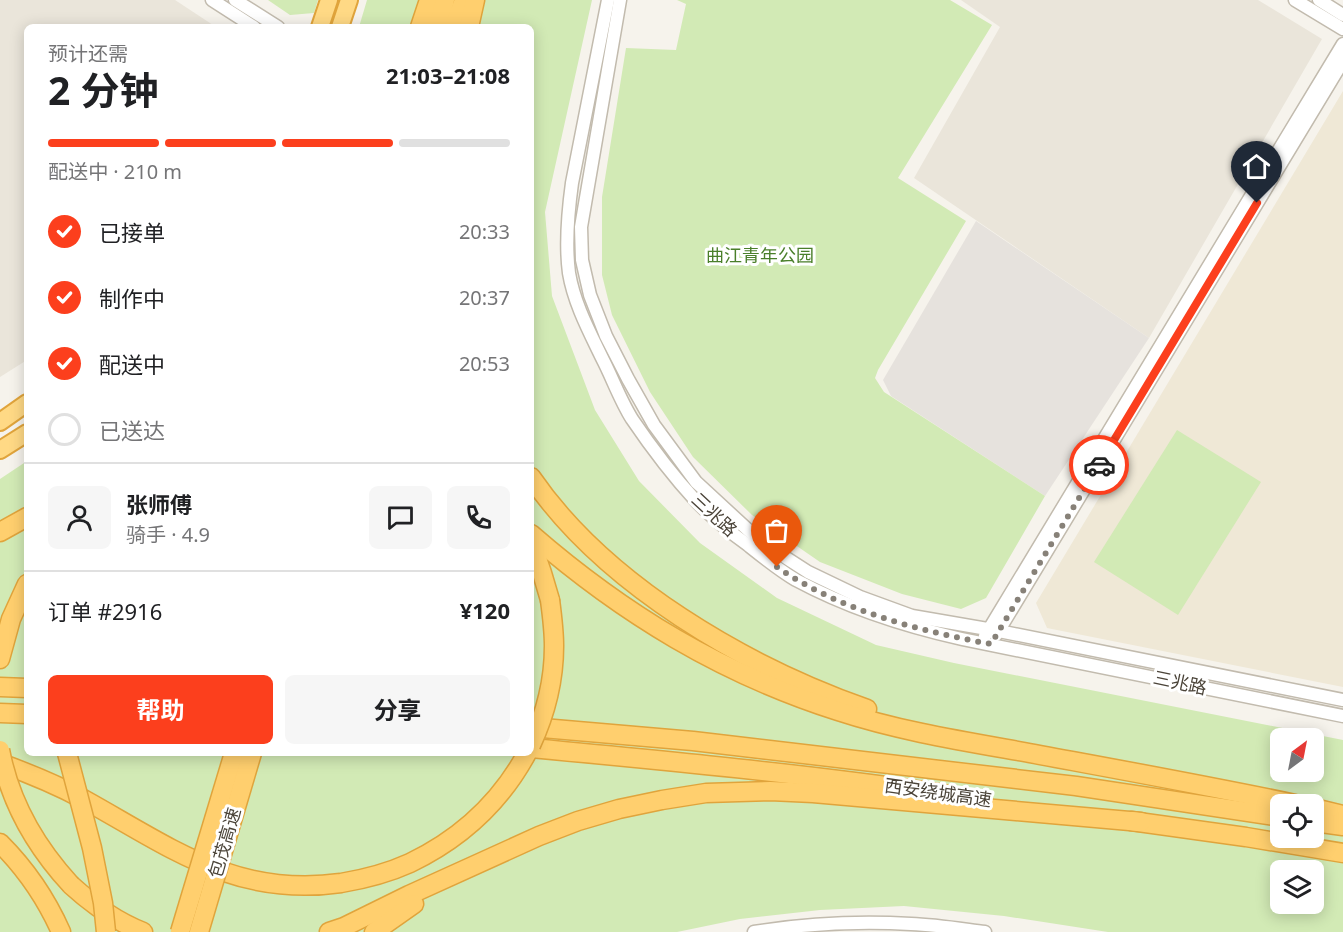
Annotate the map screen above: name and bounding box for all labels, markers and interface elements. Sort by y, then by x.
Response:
text: 预计还需 [48,40,128,67]
text: 21:03–21:08 [386,60,510,90]
text: 2 分钟 [48,63,158,116]
pin [1231,141,1282,203]
icon: home [1240,150,1273,183]
text: 配送中 · 210 m [48,158,182,185]
icon: check [48,215,81,248]
text: 已接单 [99,217,165,247]
text: 20:33 [459,218,510,245]
park label: 曲江青年公园 [706,243,814,267]
icon: check [48,281,81,314]
text: 制作中 [99,283,165,313]
text: 20:37 [459,284,510,311]
icon: check [48,347,81,380]
text: 配送中 [99,349,165,379]
text: 20:53 [459,350,510,377]
text: 已送达 [99,415,165,445]
courier [1069,435,1129,495]
icon: car [1083,449,1116,482]
button: person [48,486,111,549]
button: chat [369,486,432,549]
button: phone [447,486,510,549]
street label: 三兆路 [687,487,743,541]
text: 张师傅 [126,489,192,519]
pin [751,505,802,567]
icon: bag [760,514,793,547]
text: 骑手 · 4.9 [126,521,210,548]
text: ¥120 [460,595,510,625]
text: 订单 #2916 [48,596,162,626]
street label: 三兆路 [1151,665,1209,699]
button: 帮助 [48,675,273,744]
button: 分享 [285,675,510,744]
north arrow [1270,728,1324,782]
map controls [1270,728,1324,914]
street label: 西安绕城高速 [883,773,993,811]
button: locate [1270,794,1324,848]
street label: 包茂高速 [203,805,245,881]
button: layers [1270,860,1324,914]

